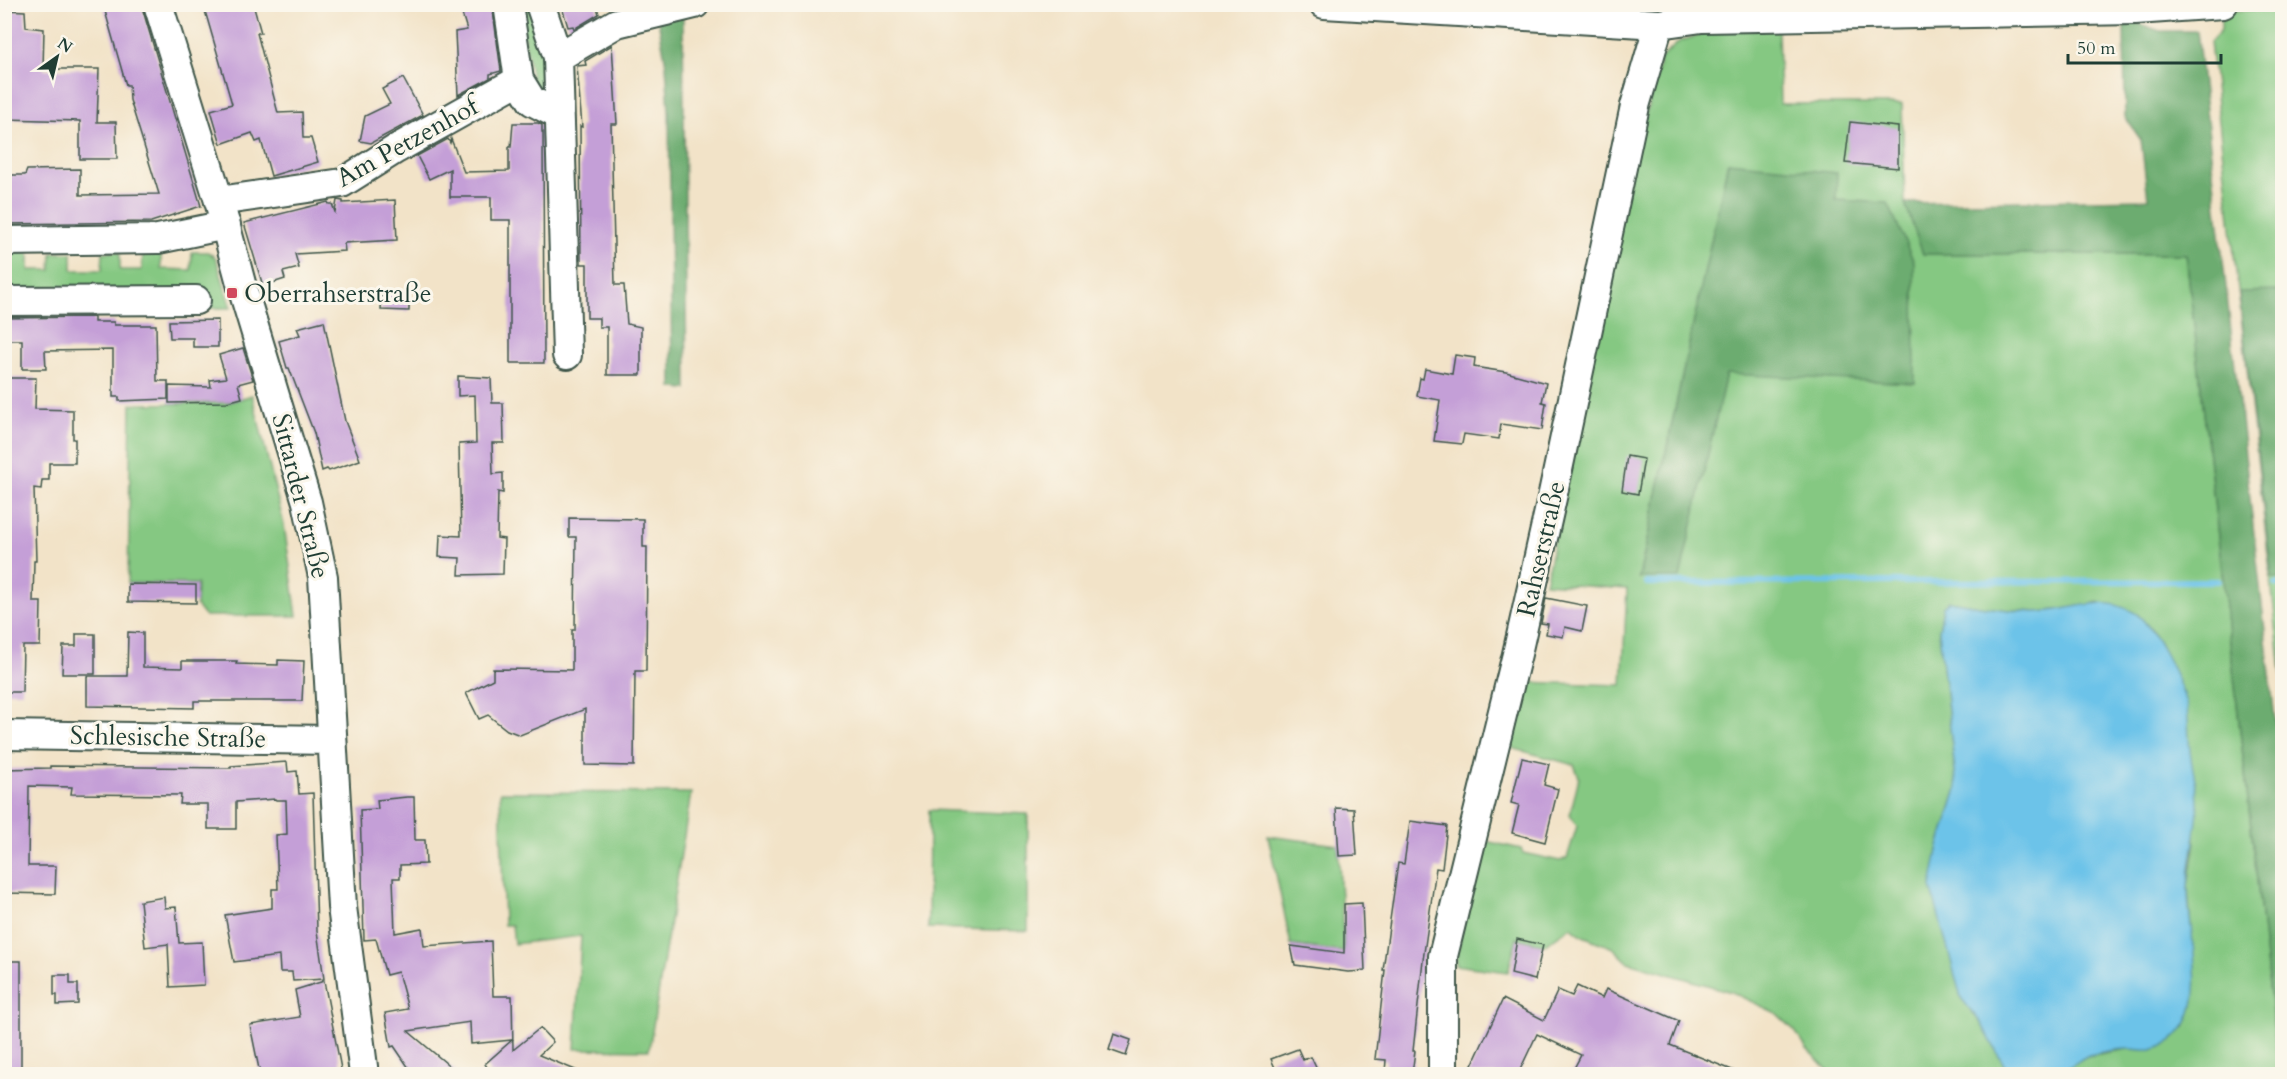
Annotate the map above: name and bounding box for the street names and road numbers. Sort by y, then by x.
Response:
street label: Am Petzenhof [330,87,488,195]
street label: Sittarder Straße [264,410,338,582]
street label: Rahserstraße [1508,478,1574,620]
street label: Schlesische Straße [69,718,267,756]

